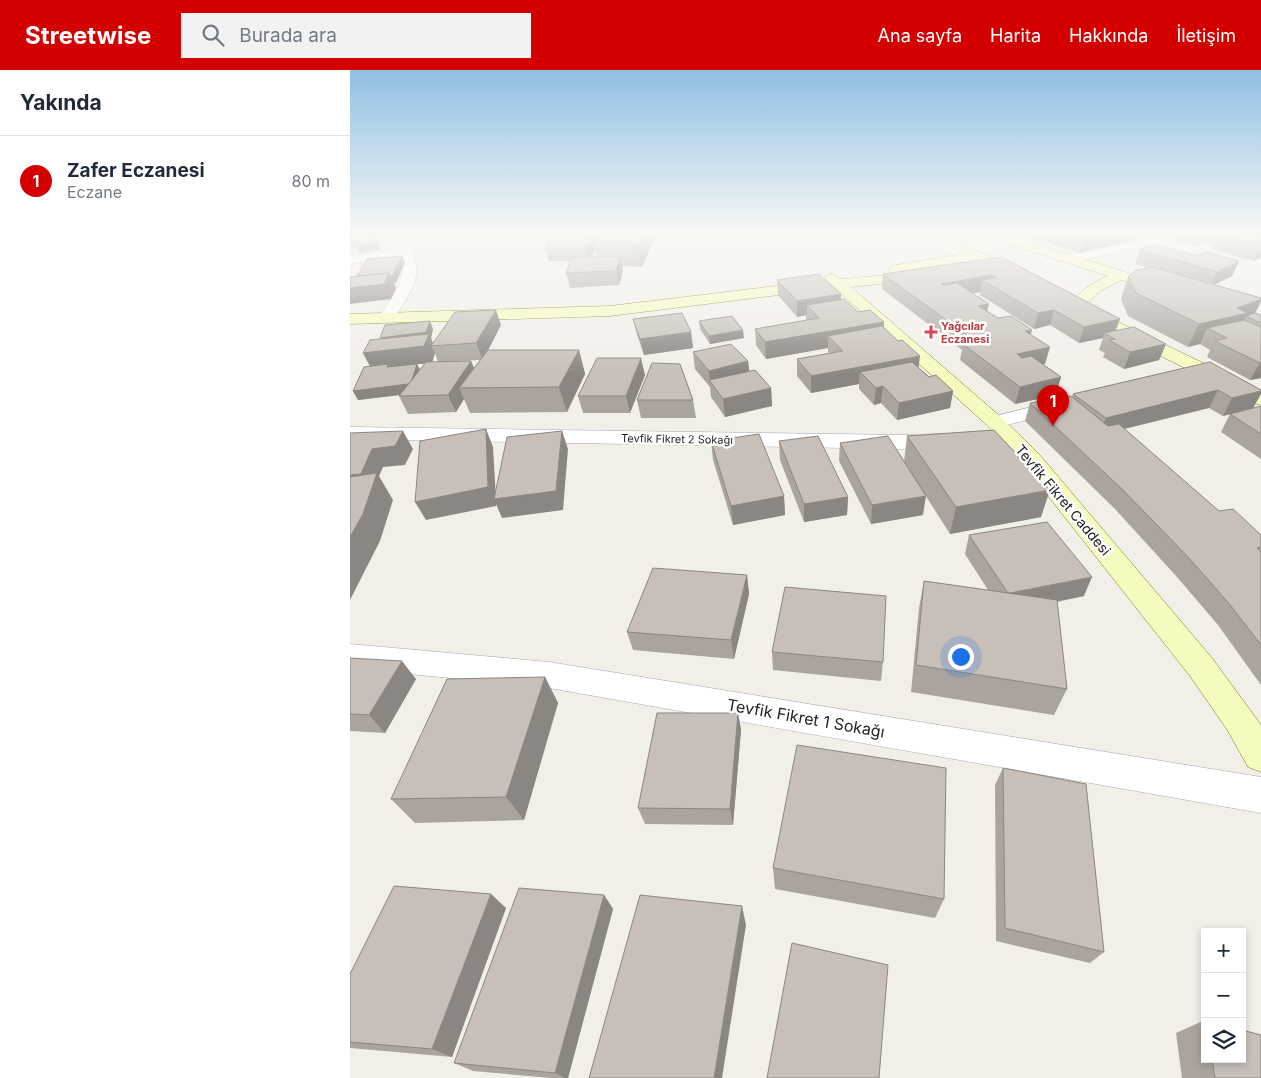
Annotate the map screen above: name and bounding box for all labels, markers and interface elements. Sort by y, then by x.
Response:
search box [181,13,531,58]
text: Streetwise [25,21,151,50]
icon: search [199,21,227,49]
text: Burada ara [239,24,337,47]
text: Ana sayfa [878,25,962,46]
text: Harita [990,25,1041,46]
text: Hakkında [1069,25,1148,46]
text: İletişim [1176,25,1236,46]
text: Yakında [20,90,102,115]
text: Zafer Eczanesi [67,159,205,182]
text: 1 [33,171,39,191]
text: 80 m [291,171,330,191]
text: Eczane [67,182,122,202]
place label: Yağcılar Eczanesi [941,319,989,346]
marker: Yağcılar Eczanesi [925,326,937,338]
pin: 1 [1037,385,1069,426]
street label: Tevfik Fikret 2 Sokağı [621,431,733,447]
street label: Tevfik Fikret Caddesi [1012,441,1115,559]
your location [948,644,974,670]
street label: Tevfik Fikret 1 Sokağı [726,694,886,742]
map controls [1201,928,1246,1063]
button: + [1201,928,1246,973]
button: − [1201,973,1246,1018]
button: layers [1201,1018,1246,1063]

